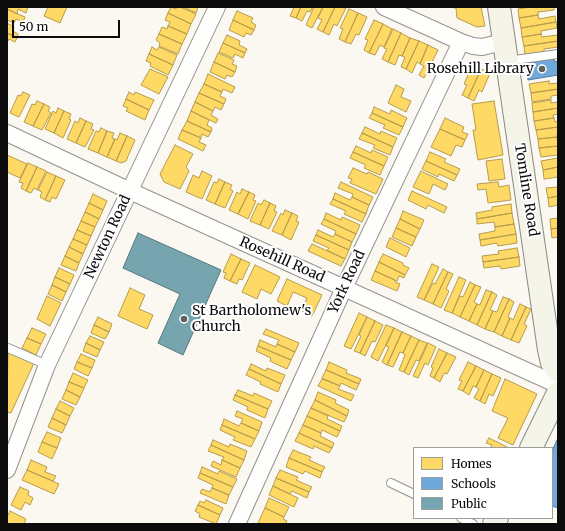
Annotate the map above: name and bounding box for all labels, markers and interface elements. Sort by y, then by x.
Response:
scale bar [14,12,122,38]
text: 50 m [19,19,48,34]
place label: Rosehill Library [427,61,534,77]
marker: Rosehill Library [537,64,547,74]
street label: Tomline Road [510,142,542,238]
street label: Newton Road [81,193,135,281]
street label: Rosehill Road [237,234,327,286]
street label: York Road [325,248,369,316]
place label: St Bartholomew's Church [192,303,311,336]
marker: St Bartholomew's Church [179,314,189,324]
legend [413,447,553,519]
text: Homes [451,456,492,471]
text: Schools [451,476,496,491]
text: Public [451,496,487,511]

